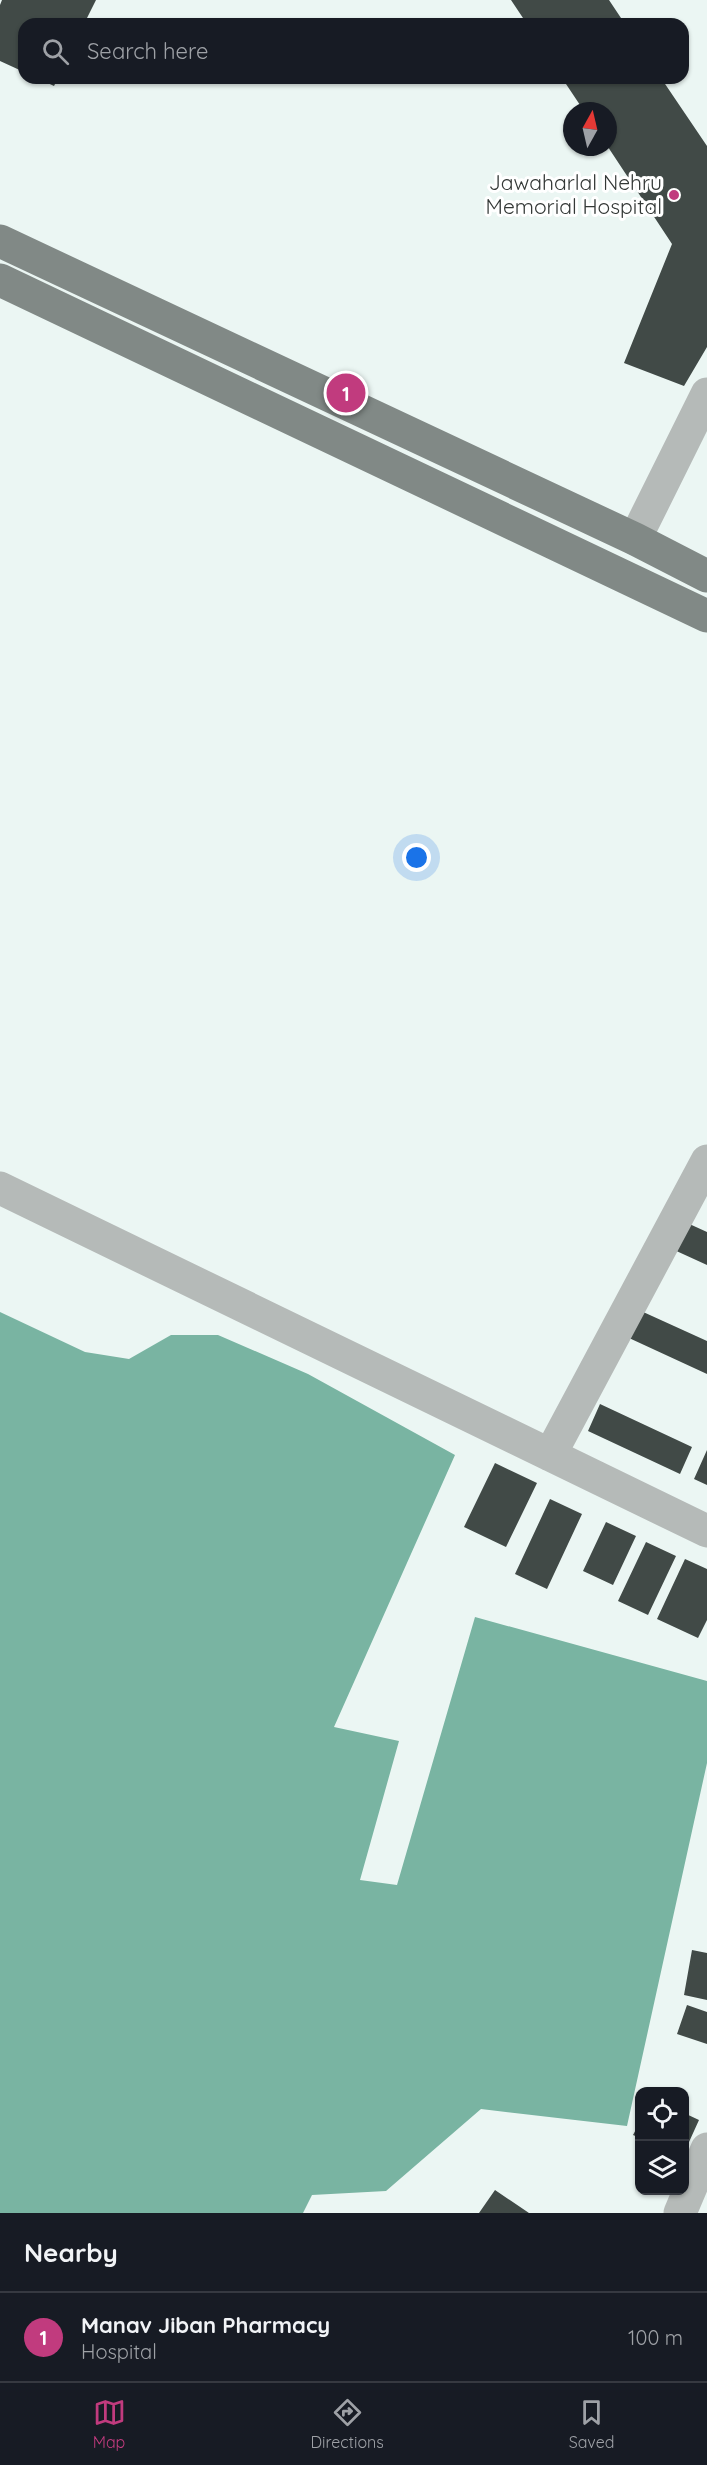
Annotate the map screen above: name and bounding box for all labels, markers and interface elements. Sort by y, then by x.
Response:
search box [18,18,689,84]
icon: search [39,35,72,68]
text: Search here [87,37,208,65]
north arrow [563,102,617,156]
place label: Jawaharlal Nehru Memorial Hospital [486,169,662,219]
marker: Jawaharlal Nehru Memorial Hospital [667,188,681,202]
pin: 1 [326,370,366,416]
your location [402,843,431,872]
map controls [635,2087,689,2195]
button: locate [635,2087,689,2141]
button: layers [635,2141,689,2195]
text: Nearby [24,2236,118,2269]
text: Manav Jiban Pharmacy [81,2311,330,2339]
text: 1 [40,2325,47,2350]
text: 100 m [628,2325,683,2350]
text: Hospital [81,2339,157,2364]
tab: Map [93,2396,126,2452]
tab: Directions [311,2396,384,2452]
tab: Saved [569,2396,614,2452]

